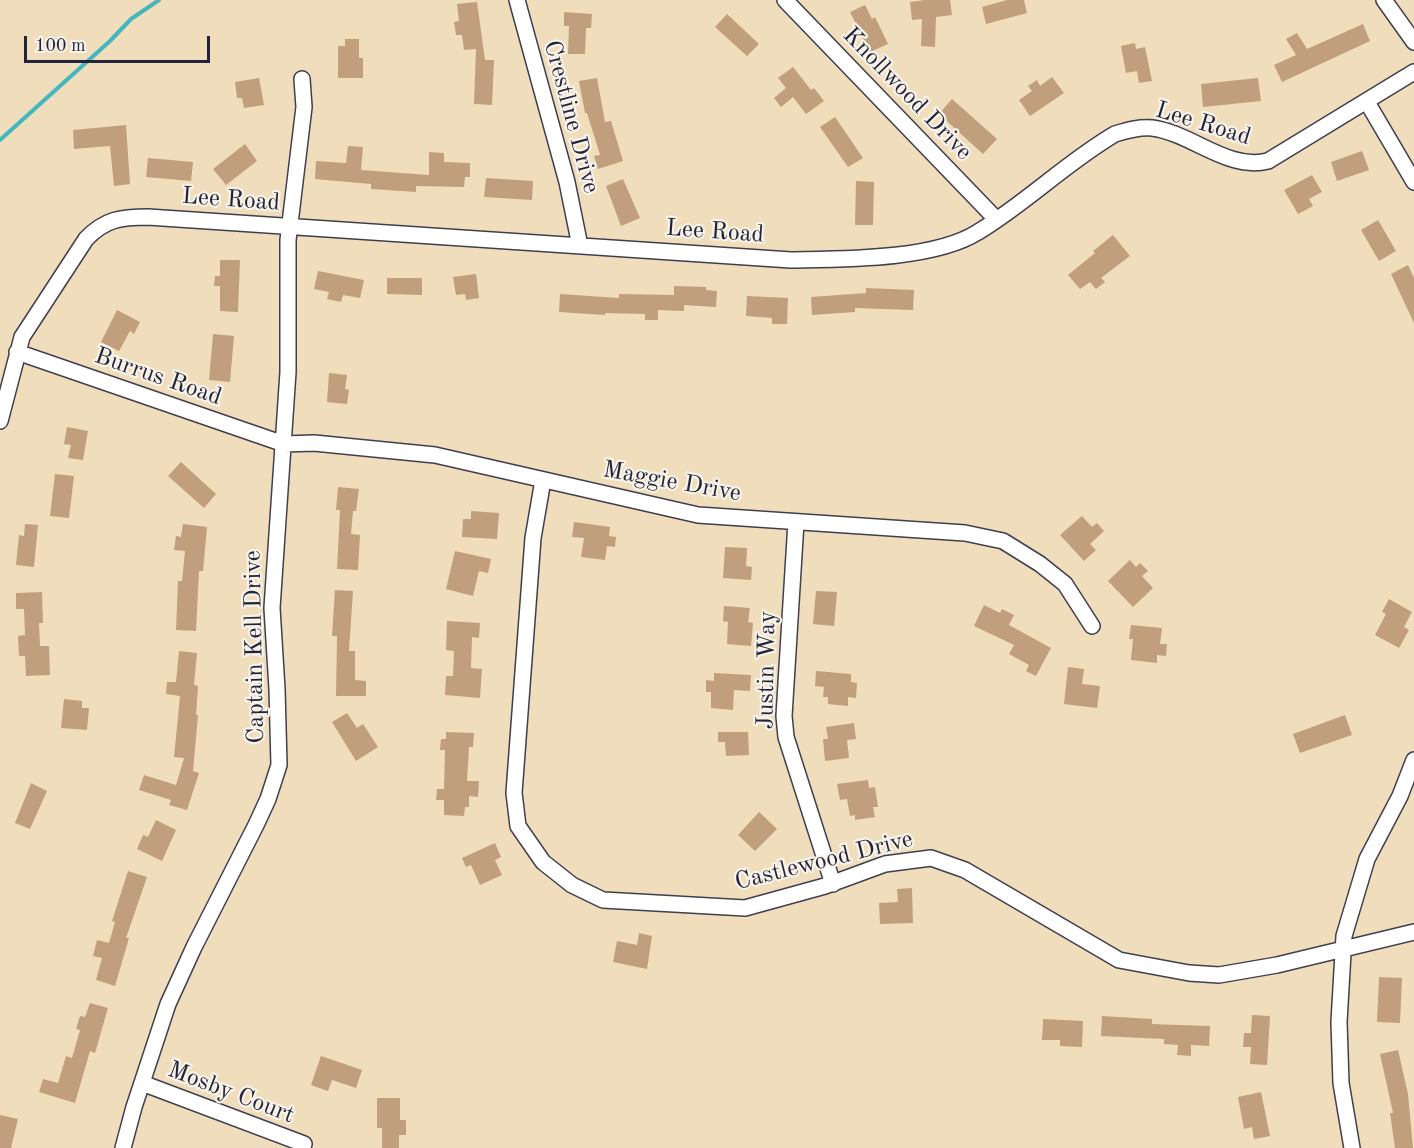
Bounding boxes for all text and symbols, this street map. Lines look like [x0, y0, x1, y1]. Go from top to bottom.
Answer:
street label: Knollwood Drive [836, 21, 978, 167]
scale bar [27, 24, 213, 62]
text: 100 m [35, 37, 86, 55]
street label: Crestline Drive [537, 37, 605, 197]
street label: Lee Road [1152, 96, 1254, 152]
street label: Lee Road [181, 182, 281, 218]
street label: Lee Road [665, 214, 765, 250]
street label: Burrus Road [91, 342, 225, 412]
street label: Maggie Drive [601, 456, 743, 508]
street label: Captain Kell Drive [239, 550, 271, 744]
street label: Justin Way [752, 610, 782, 730]
street label: Castlewood Drive [732, 825, 916, 897]
street label: Mosby Court [164, 1056, 298, 1130]

